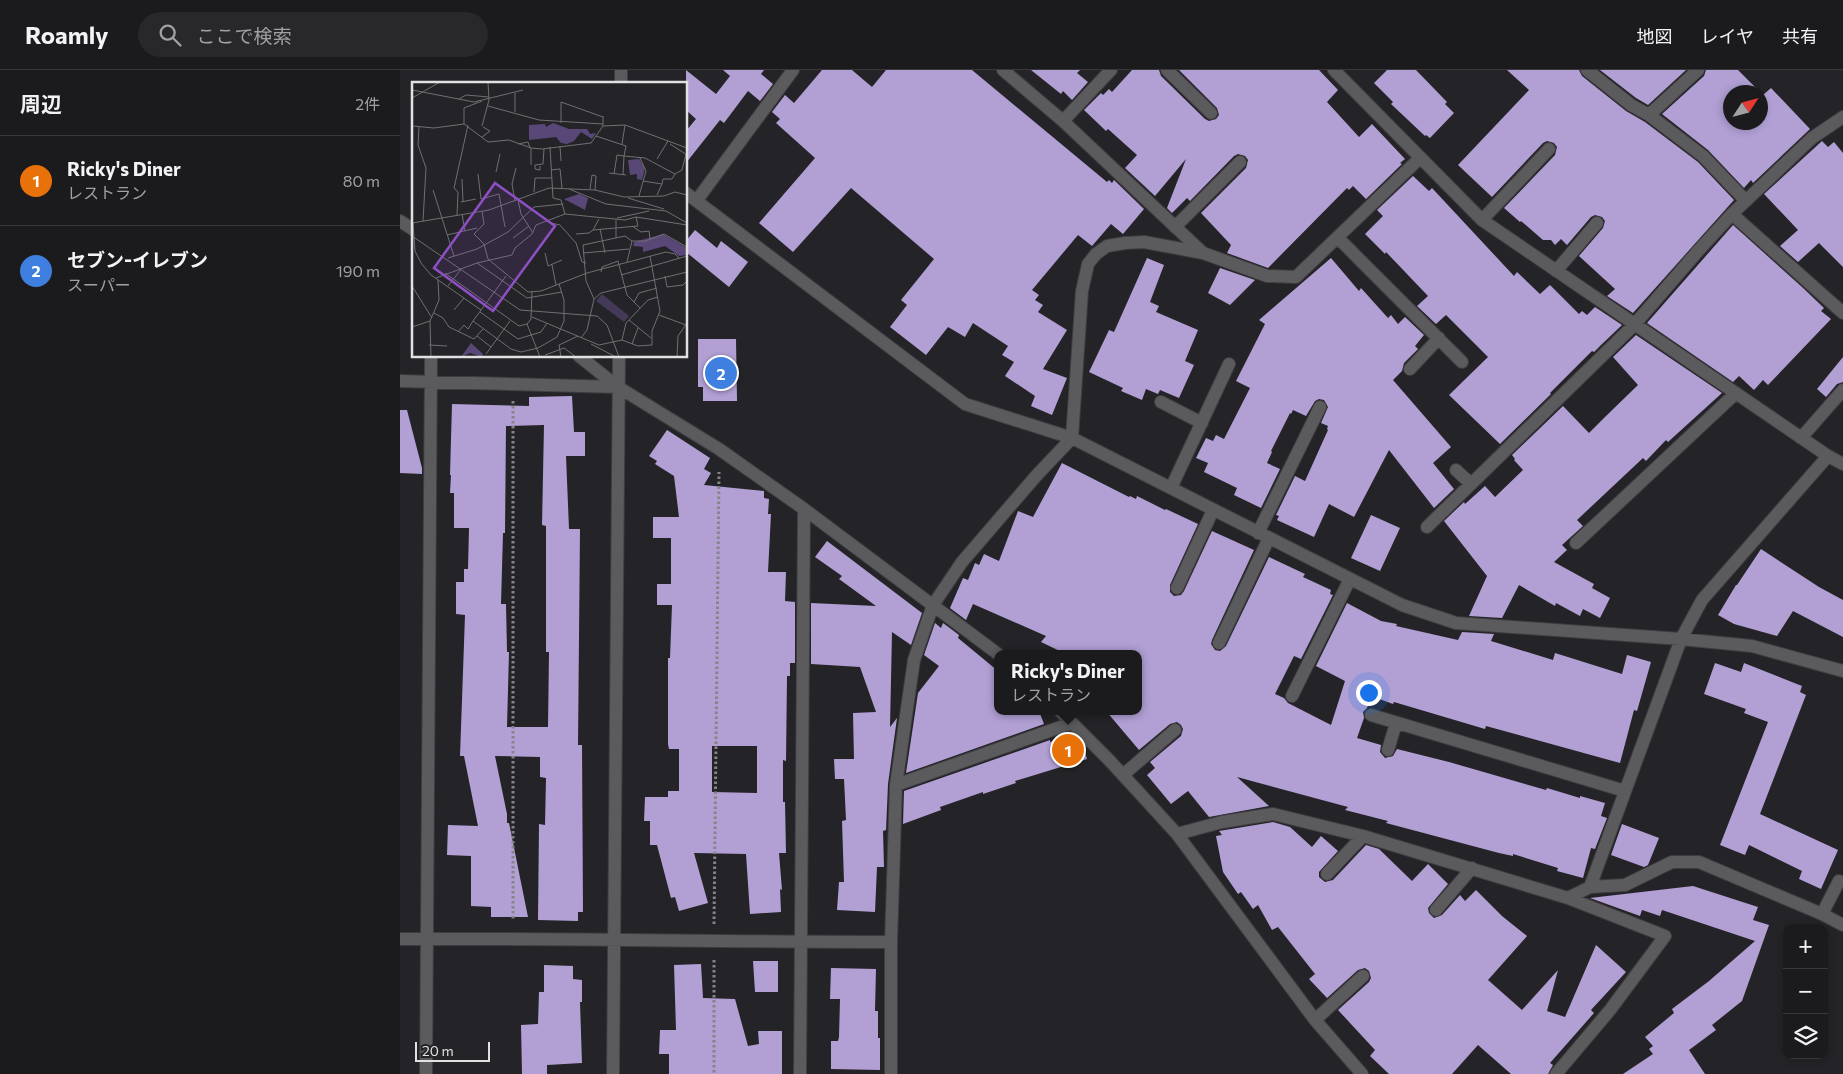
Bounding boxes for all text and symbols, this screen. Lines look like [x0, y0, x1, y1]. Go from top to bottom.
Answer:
search box [138, 12, 488, 57]
text: Roamly [25, 20, 108, 49]
icon: search [156, 21, 184, 49]
text: ここで検索 [196, 24, 291, 47]
text: 地図 [1637, 25, 1673, 47]
text: レイヤ [1701, 25, 1754, 47]
text: 共有 [1782, 25, 1818, 47]
inset map [412, 82, 688, 358]
north arrow [1723, 85, 1768, 130]
text: 周辺 [20, 91, 62, 116]
text: 2件 [355, 94, 380, 113]
text: Ricky's Diner [67, 157, 181, 180]
text: 1 [32, 171, 40, 190]
text: 80 m [343, 171, 380, 190]
text: レストラン [67, 183, 147, 202]
text: セブン-イレブン [67, 248, 208, 271]
text: 2 [31, 261, 41, 280]
text: 190 m [336, 261, 380, 280]
text: スーパー [67, 275, 131, 294]
pin: 2 [705, 354, 737, 392]
popup [994, 650, 1142, 715]
text: Ricky's Diner [1011, 659, 1125, 682]
your location [1356, 680, 1382, 706]
text: レストラン [1011, 685, 1091, 704]
pin: 1 [1052, 731, 1084, 769]
map controls [1783, 924, 1828, 1059]
button: + [1783, 924, 1828, 969]
button: − [1783, 969, 1828, 1014]
button: layers [1783, 1014, 1828, 1059]
scale bar [415, 1039, 490, 1062]
text: 20 m [422, 1042, 454, 1059]

